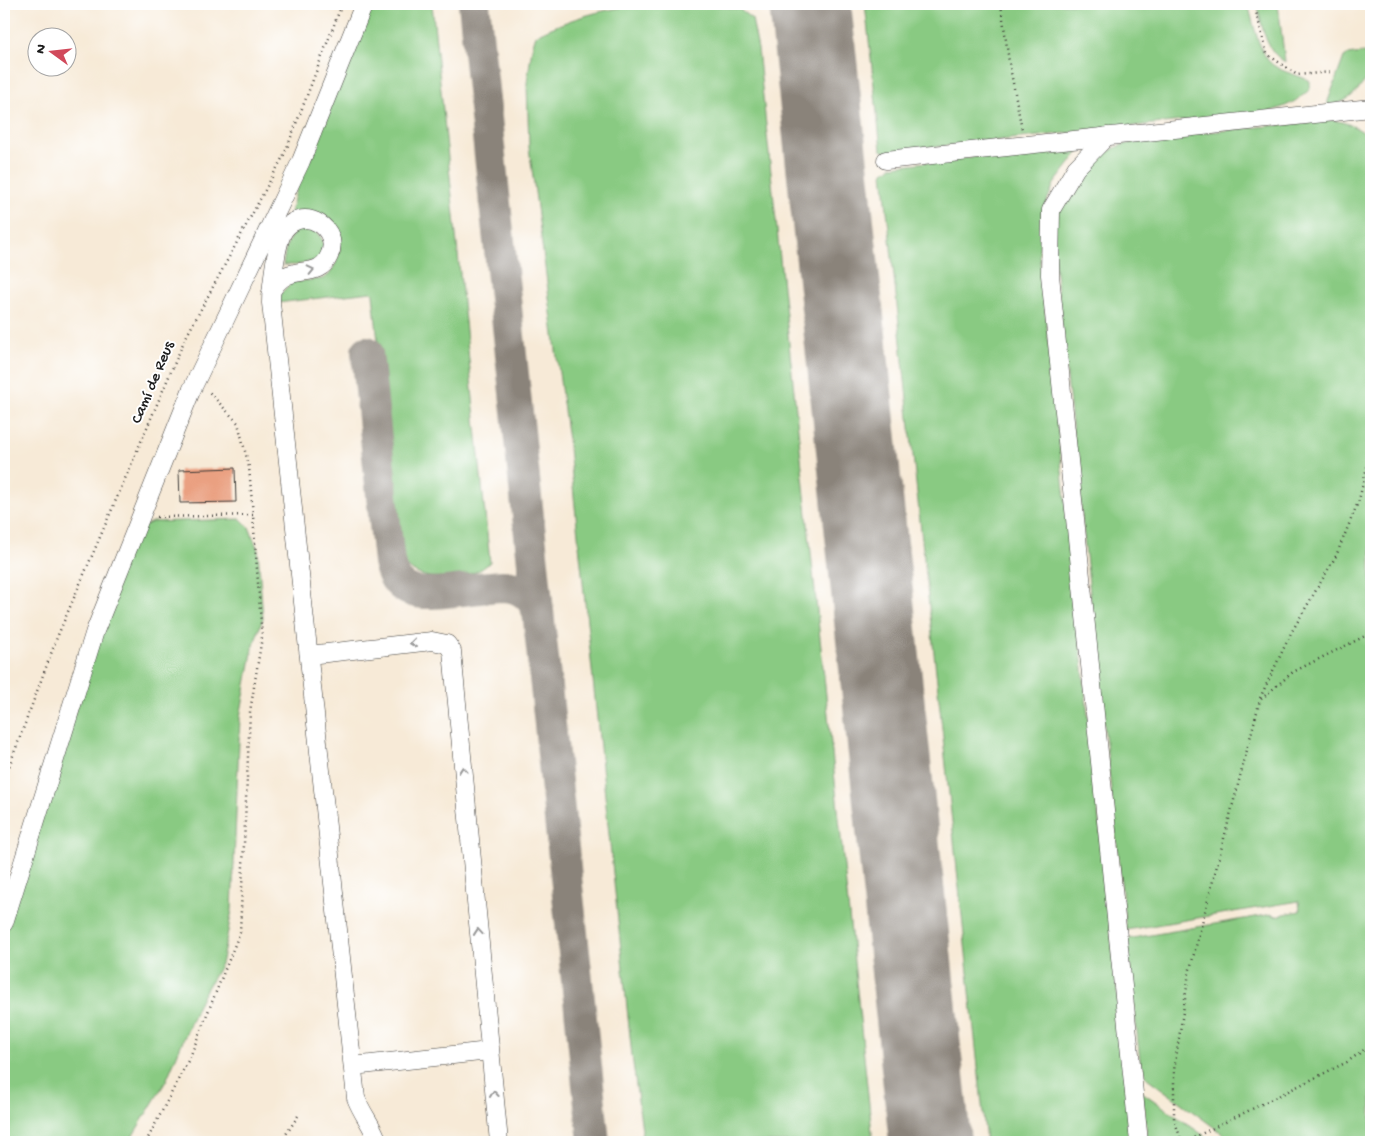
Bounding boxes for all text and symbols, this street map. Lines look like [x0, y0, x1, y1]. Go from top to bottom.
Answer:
north arrow [28, 28, 78, 78]
text: N [32, 43, 51, 56]
one-way arrow [307, 265, 315, 276]
street label: Camí de Reus [128, 338, 180, 427]
one-way arrow [409, 637, 417, 648]
one-way arrow [458, 766, 469, 774]
one-way arrow [473, 928, 484, 936]
one-way arrow [489, 1089, 500, 1097]

